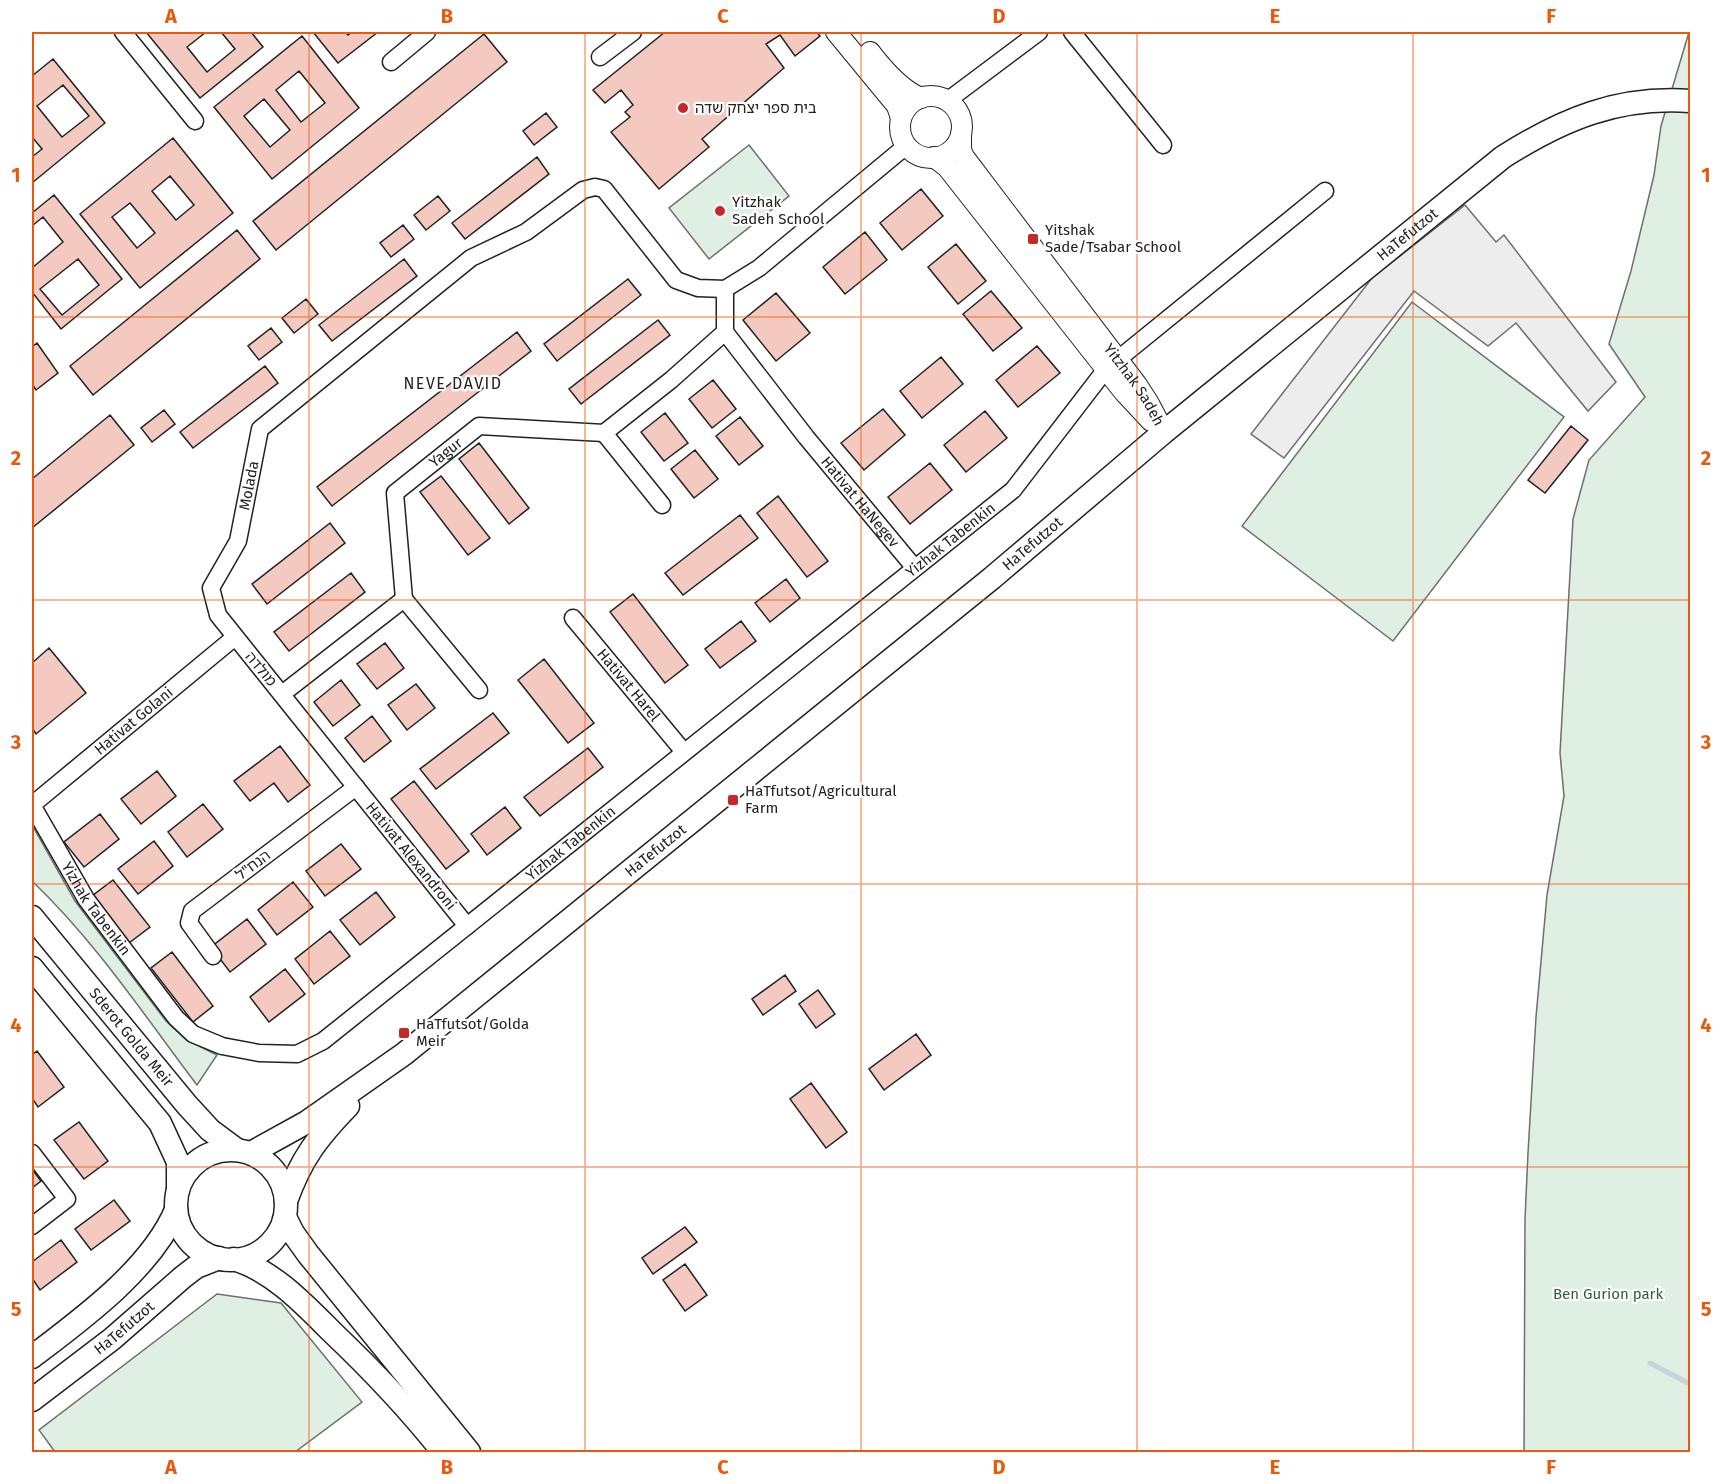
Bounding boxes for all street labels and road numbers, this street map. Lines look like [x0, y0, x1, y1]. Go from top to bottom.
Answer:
street label: HaTefutzot [1373, 204, 1442, 265]
street label: Yitzhak Sadeh [1100, 340, 1168, 429]
street label: Yagur [426, 434, 466, 471]
street label: Hativat HaNegev [817, 453, 903, 552]
street label: Molada [235, 459, 263, 512]
street label: Yizhak Tabenkin [902, 499, 999, 581]
street label: HaTefutzot [999, 513, 1067, 574]
street label: Hativat Harel [593, 645, 664, 725]
street label: מולדה [241, 648, 281, 690]
street label: Hativat Golani [91, 683, 177, 759]
street label: Hativat Alexandroni [362, 798, 460, 914]
street label: Yizhak Tabenkin [522, 802, 619, 884]
street label: HaTefutzot [621, 820, 690, 880]
street label: הנח"ל [232, 846, 274, 884]
street label: Yizhak Tabenkin [58, 859, 134, 959]
street label: Sderot Golda Meir [85, 984, 177, 1090]
street label: HaTefutzot [90, 1297, 158, 1358]

